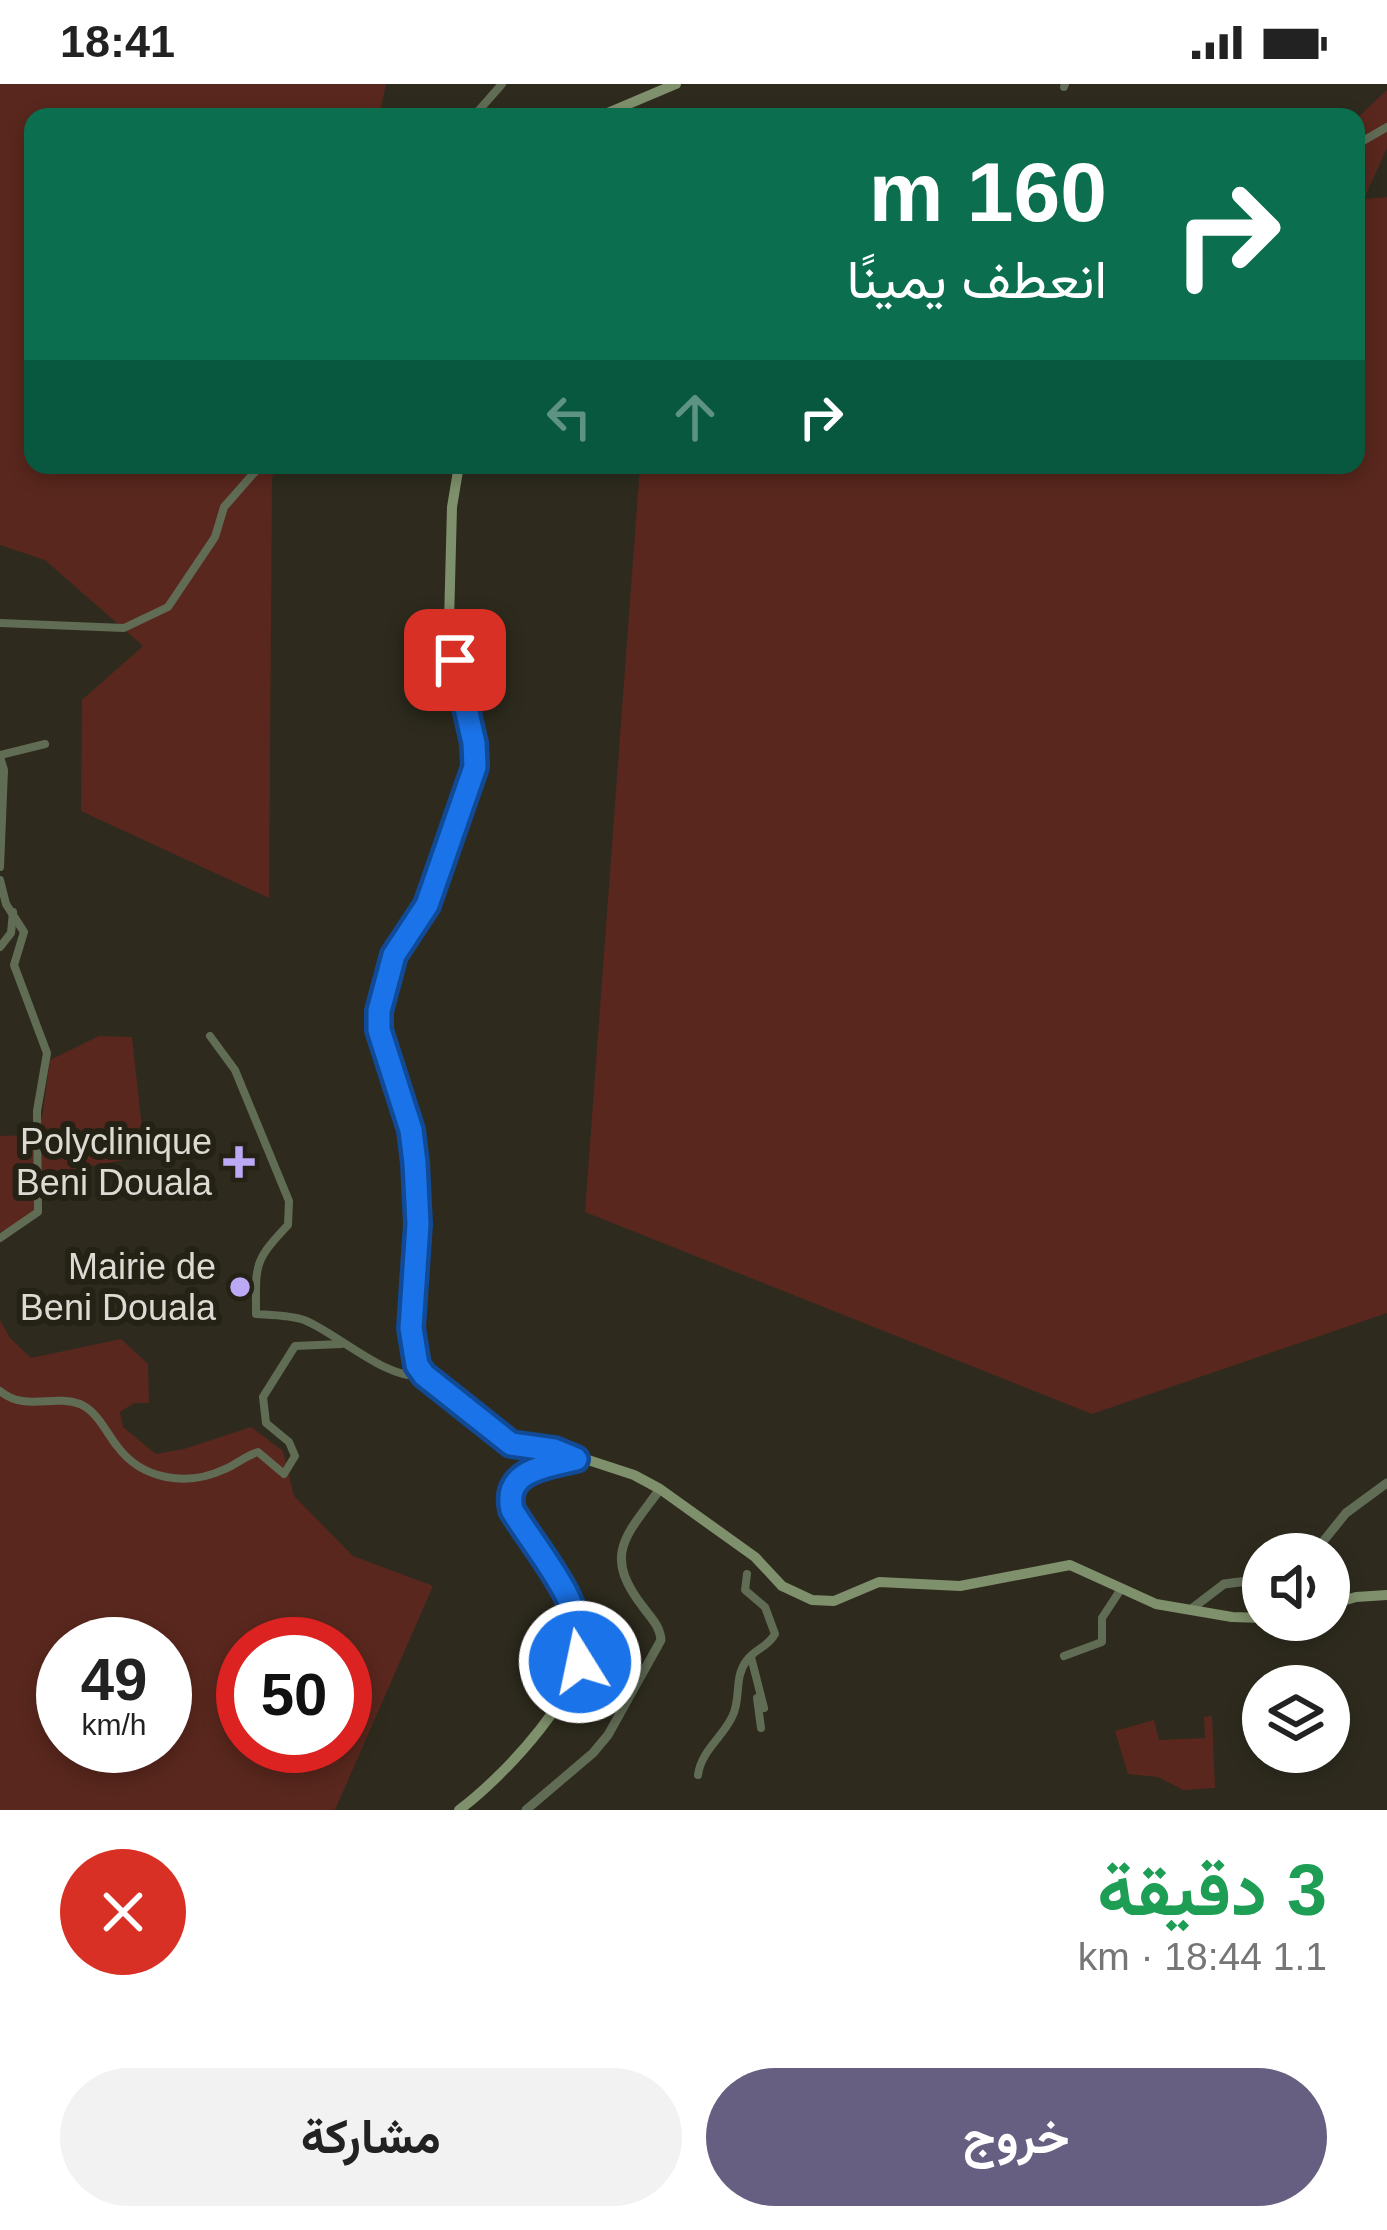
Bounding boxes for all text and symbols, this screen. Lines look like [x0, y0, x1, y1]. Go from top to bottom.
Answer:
text: 18:41 [60, 16, 175, 67]
text: 160 m [869, 145, 1107, 239]
icon: right [1149, 156, 1305, 312]
text: انعطف يمينًا [847, 249, 1107, 309]
icon: left [536, 384, 602, 450]
icon: ahead [662, 384, 728, 450]
icon: right [788, 384, 854, 450]
pin [404, 609, 506, 711]
icon: arrive [422, 627, 488, 693]
place label: Polyclinique Beni Douala [16, 1121, 213, 1203]
marker: Polyclinique Beni Douala [223, 1146, 255, 1178]
place label: Mairie de Beni Douala [20, 1246, 217, 1328]
marker: Mairie de Beni Douala [227, 1274, 253, 1300]
map controls [1242, 1533, 1350, 1773]
button: sound [1242, 1533, 1350, 1641]
position arrow [517, 1599, 643, 1725]
speed limit sign: 50 [216, 1617, 372, 1773]
text: 49 [81, 1646, 147, 1713]
button: layers [1242, 1665, 1350, 1773]
text: km/h [81, 1708, 147, 1741]
button: close [60, 1849, 186, 1975]
text: 3 دقيقة [1097, 1850, 1327, 1930]
text: 1.1 km · 18:44 [1078, 1935, 1327, 1978]
button: مشاركة [60, 2068, 682, 2206]
button: خروج [706, 2068, 1327, 2206]

